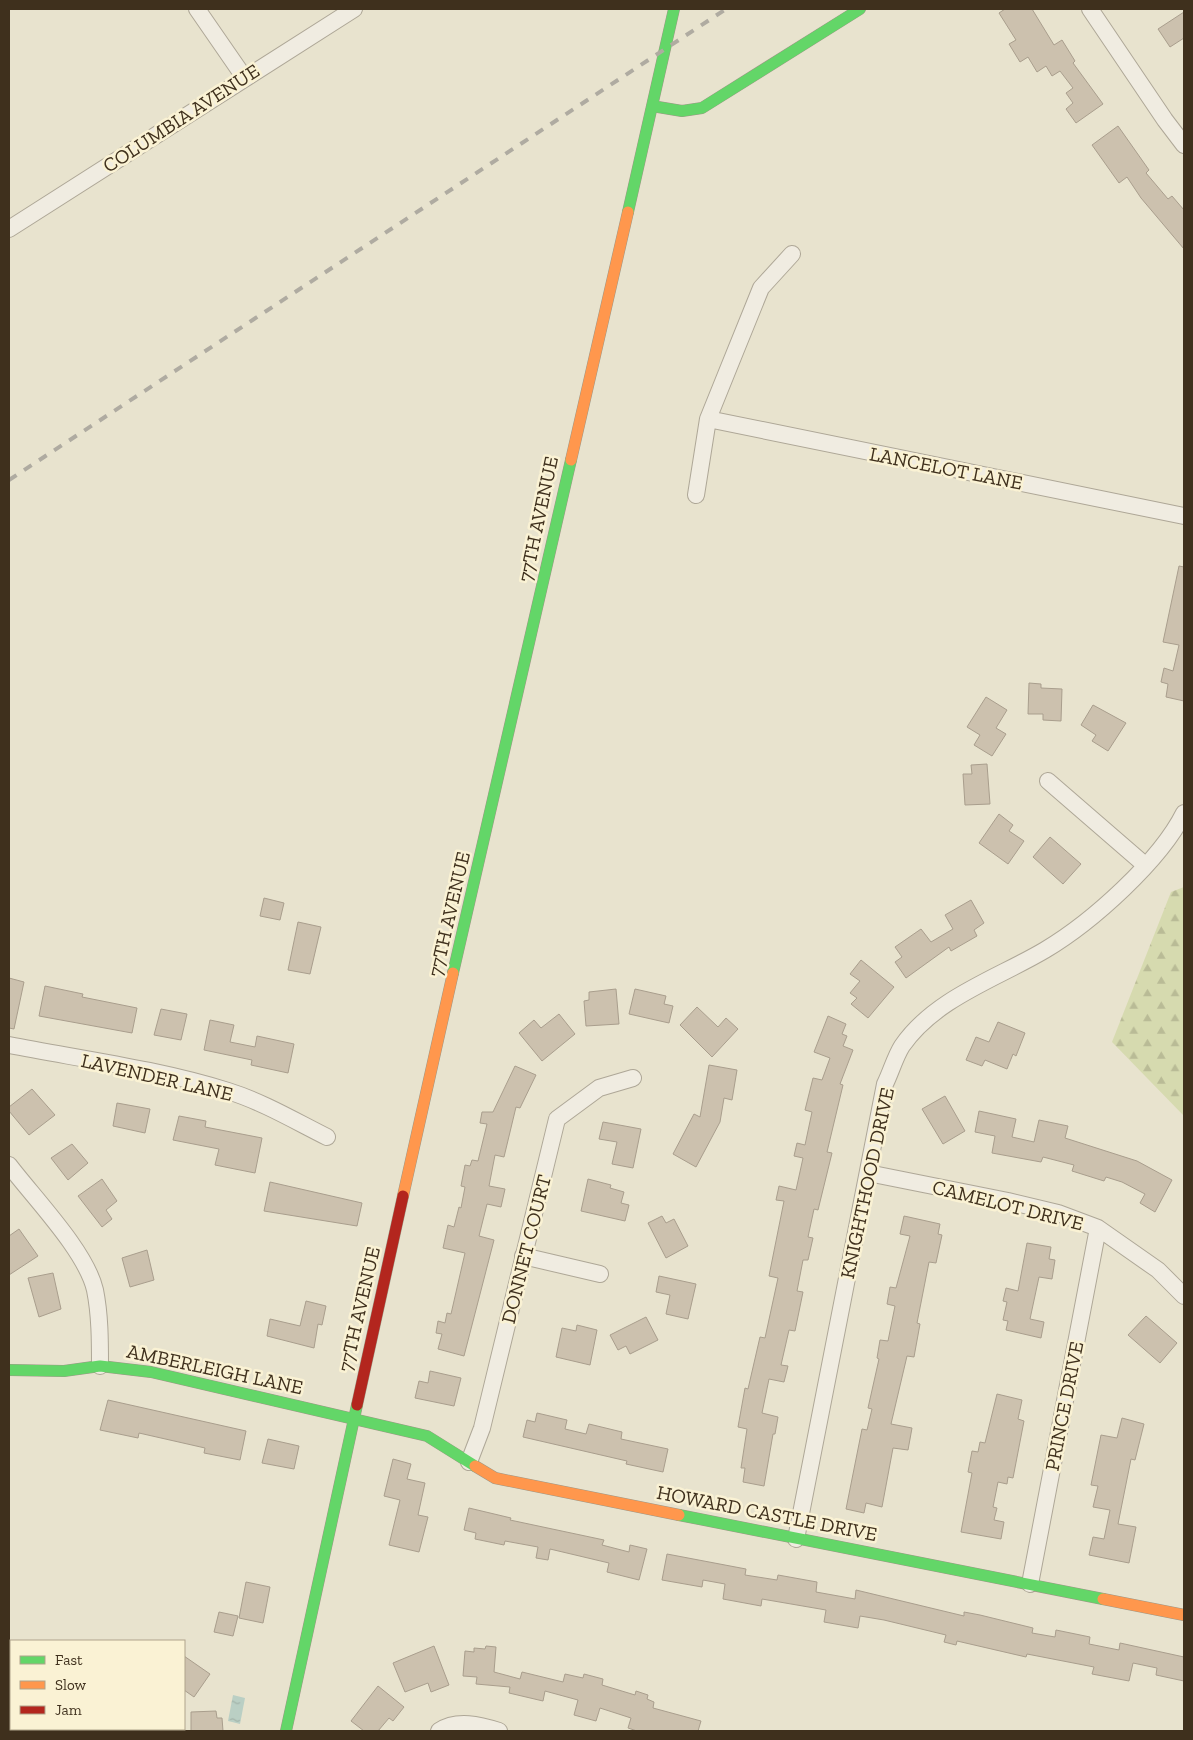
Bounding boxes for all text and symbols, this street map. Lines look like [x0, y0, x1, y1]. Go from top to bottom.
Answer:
street label: COLUMBIA AVENUE [98, 58, 264, 178]
street label: LANCELOT LANE [867, 441, 1025, 495]
street label: 77TH AVENUE [513, 454, 563, 584]
street label: 77TH AVENUE [423, 849, 475, 979]
street label: LAVENDER LANE [79, 1048, 235, 1106]
street label: KNIGHTHOOD DRIVE [835, 1085, 899, 1281]
street label: DONNET COURT [496, 1172, 556, 1326]
street label: CAMELOT DRIVE [930, 1175, 1086, 1235]
street label: 77TH AVENUE [333, 1244, 385, 1374]
street label: AMBERLEIGH LANE [125, 1339, 305, 1399]
street label: PRINCE DRIVE [1040, 1339, 1088, 1473]
street label: HOWARD CASTLE DRIVE [655, 1480, 879, 1546]
legend [10, 1640, 185, 1730]
text: Fast [55, 1651, 83, 1669]
text: Slow [55, 1676, 87, 1694]
text: Jam [55, 1701, 82, 1719]

